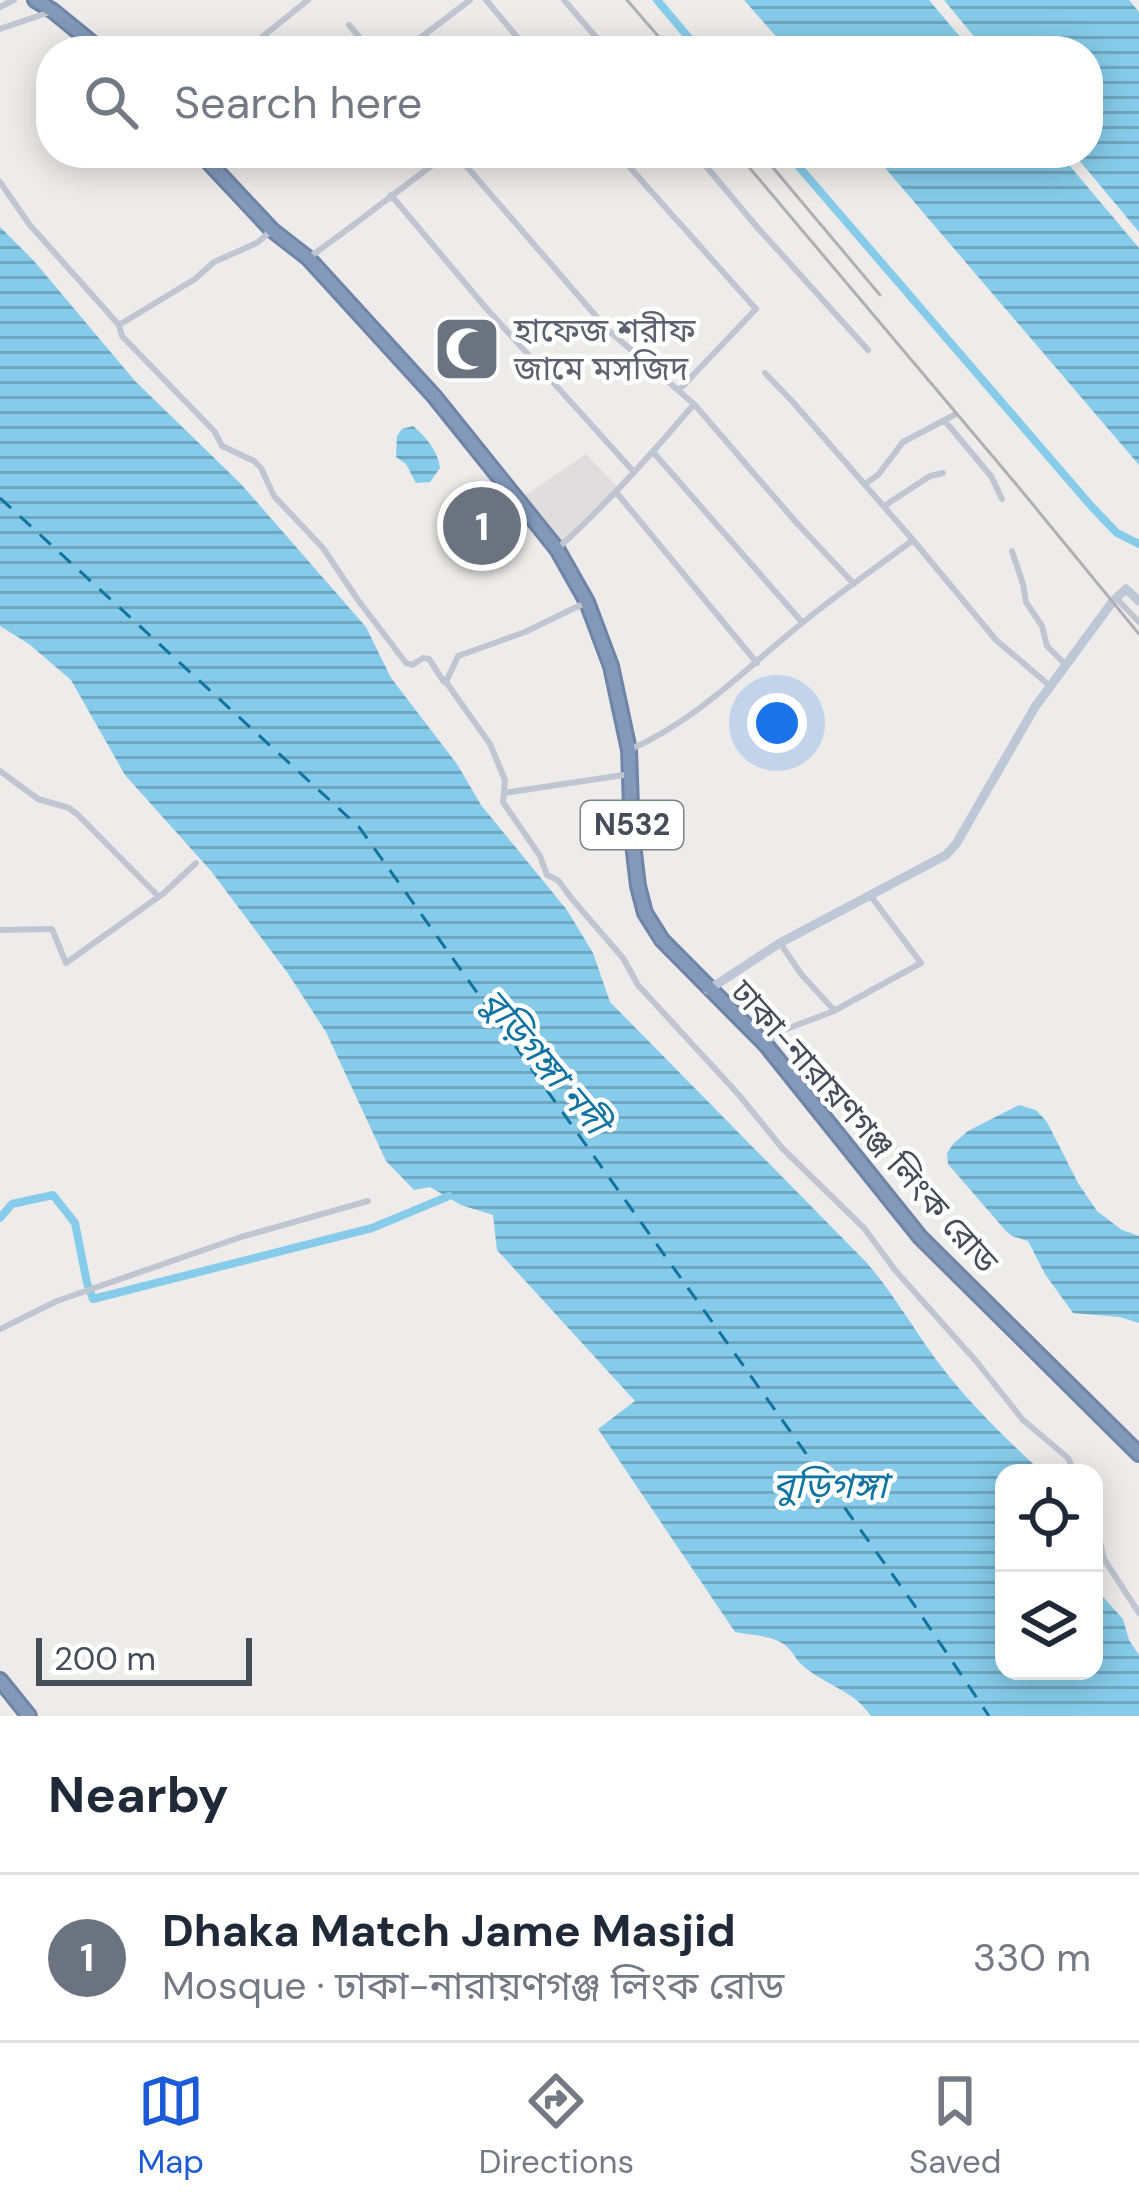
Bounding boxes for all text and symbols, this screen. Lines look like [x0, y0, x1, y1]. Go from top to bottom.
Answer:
search box [36, 36, 1103, 168]
icon: search [78, 69, 144, 135]
text: Search here [174, 73, 422, 132]
place label: হাফেজ শরীফ জামে মসজিদ [513, 309, 696, 390]
mosque icon: হাফেজ শরীফ জামে মসজিদ [432, 314, 502, 384]
pin: 1 [443, 481, 521, 571]
your location [747, 693, 807, 753]
road number: N532 [581, 801, 683, 849]
street label: ঢাকা-নারায়ণগঞ্জ লিংক রোড [721, 970, 1008, 1282]
water label: বুড়িগঙ্গা নদী [470, 979, 623, 1149]
water label: বুড়িগঙ্গা [773, 1462, 894, 1509]
map controls [995, 1464, 1103, 1680]
button: locate [995, 1464, 1103, 1572]
button: layers [995, 1572, 1103, 1680]
scale bar [36, 1632, 252, 1685]
text: 200 m [54, 1637, 156, 1680]
text: Nearby [48, 1761, 229, 1828]
text: Dhaka Match Jame Masjid [162, 1901, 736, 1960]
text: 1 [80, 1932, 94, 1983]
text: 330 m [973, 1932, 1091, 1983]
text: Mosque · ঢাকা-নারায়ণগঞ্জ লিংক রোড [162, 1960, 784, 2011]
tab: Map [137, 2068, 204, 2183]
tab: Directions [479, 2068, 634, 2183]
tab: Saved [909, 2068, 1002, 2183]

